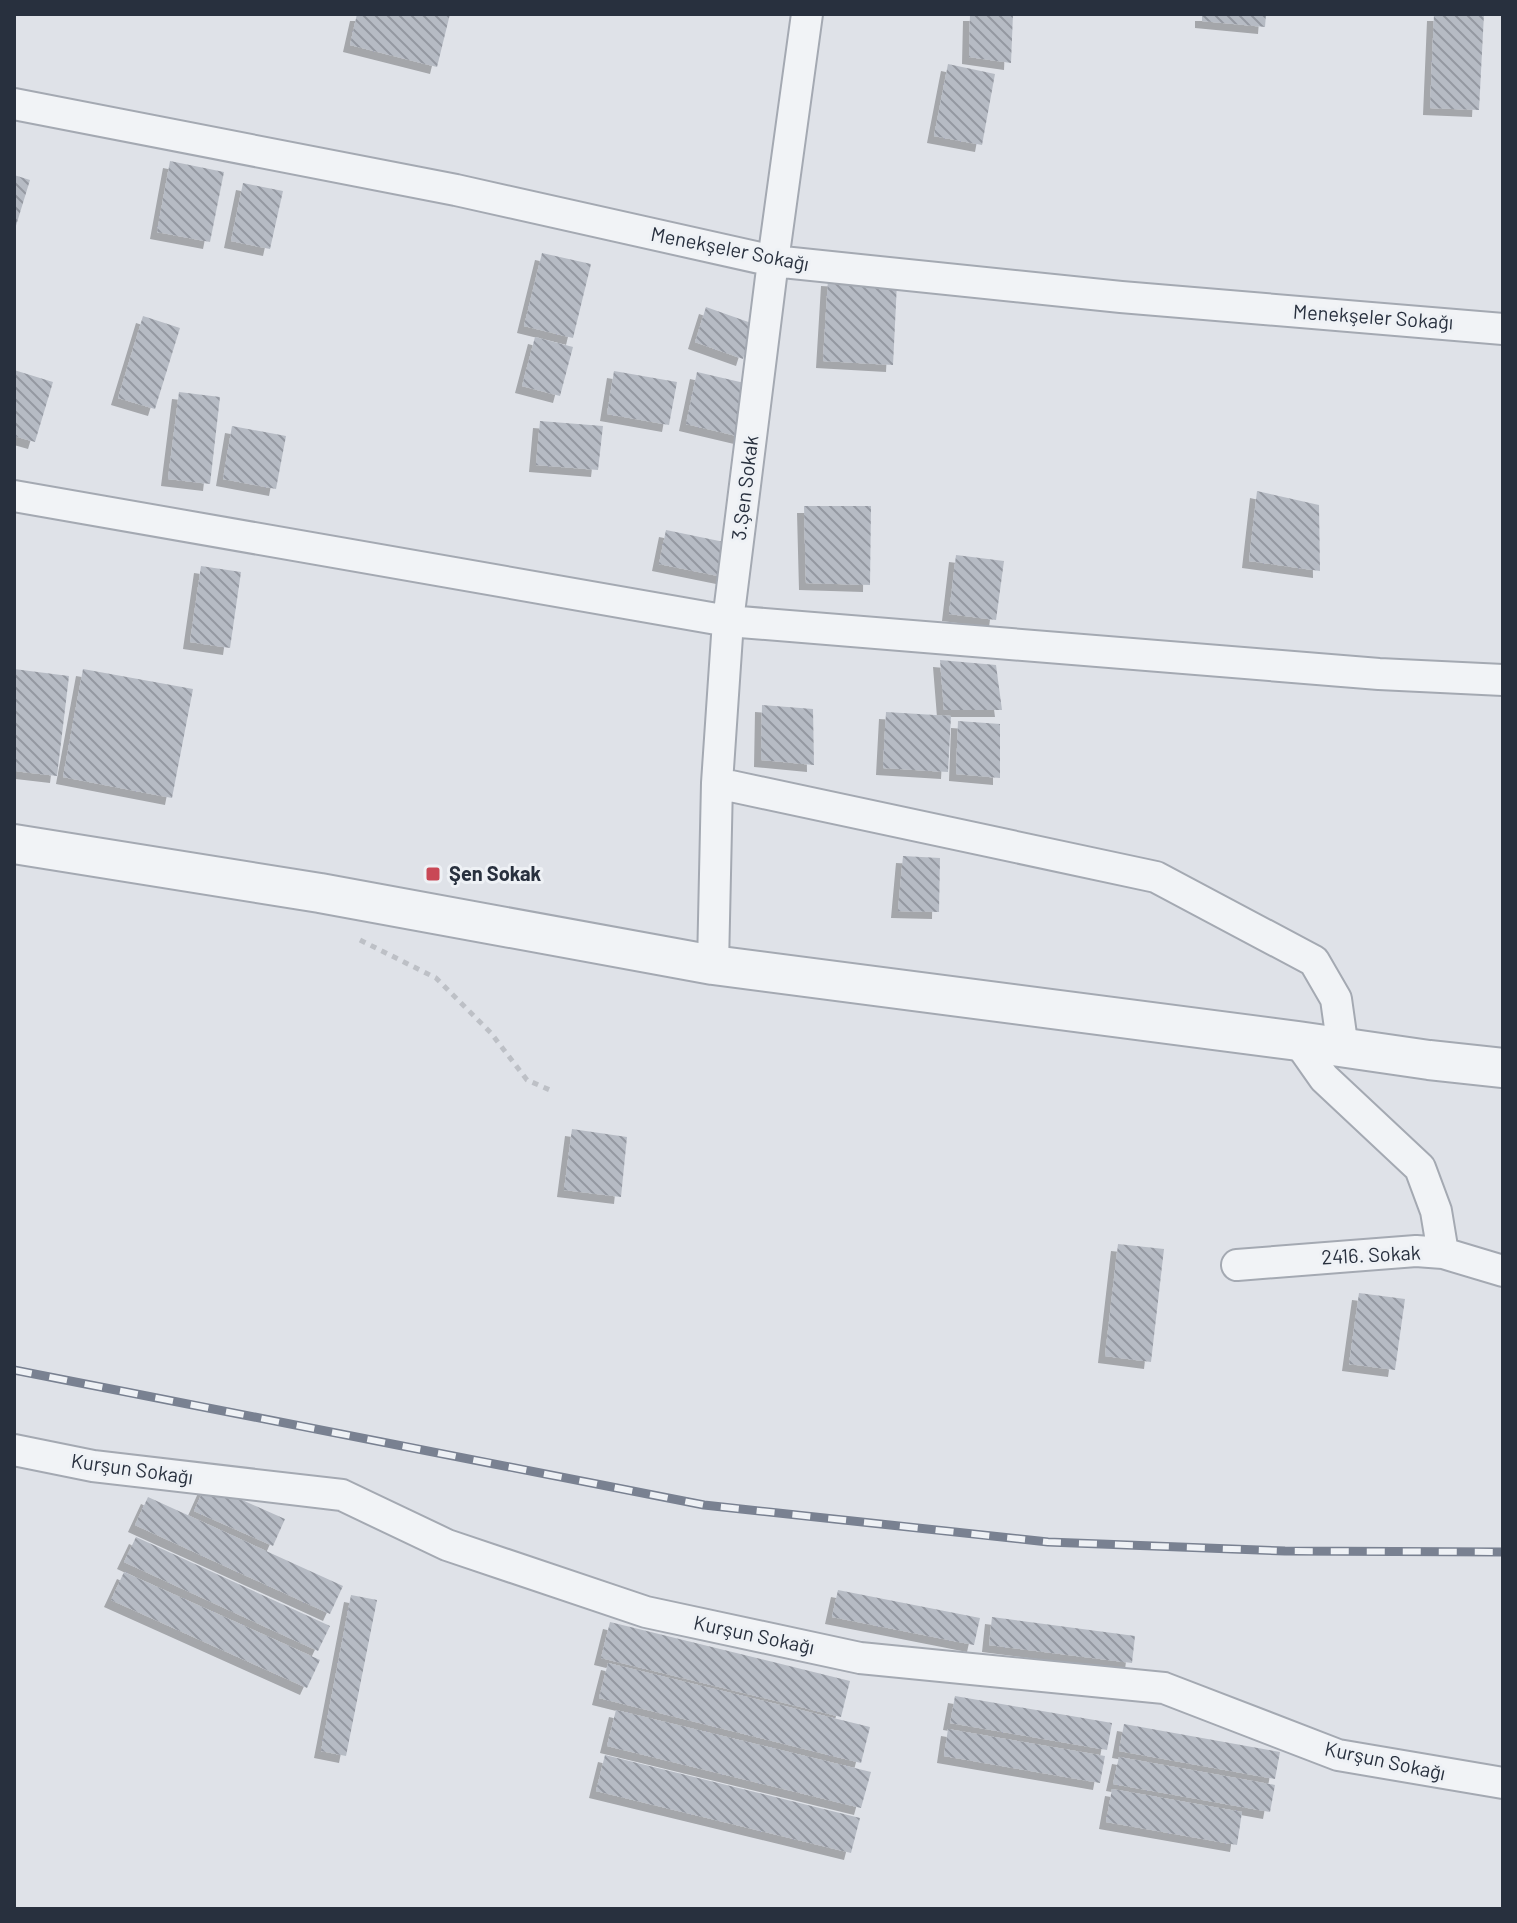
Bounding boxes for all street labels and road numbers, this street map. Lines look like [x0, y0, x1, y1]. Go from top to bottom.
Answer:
street label: Menekşeler Sokağı [649, 221, 811, 275]
street label: Menekşeler Sokağı [1292, 298, 1454, 334]
street label: 3.Şen Sokak [726, 434, 762, 542]
street label: 2416. Sokak [1321, 1239, 1421, 1269]
street label: Kurşun Sokağı [70, 1448, 195, 1488]
street label: Kurşun Sokağı [692, 1610, 817, 1659]
street label: Kurşun Sokağı [1323, 1736, 1448, 1785]

